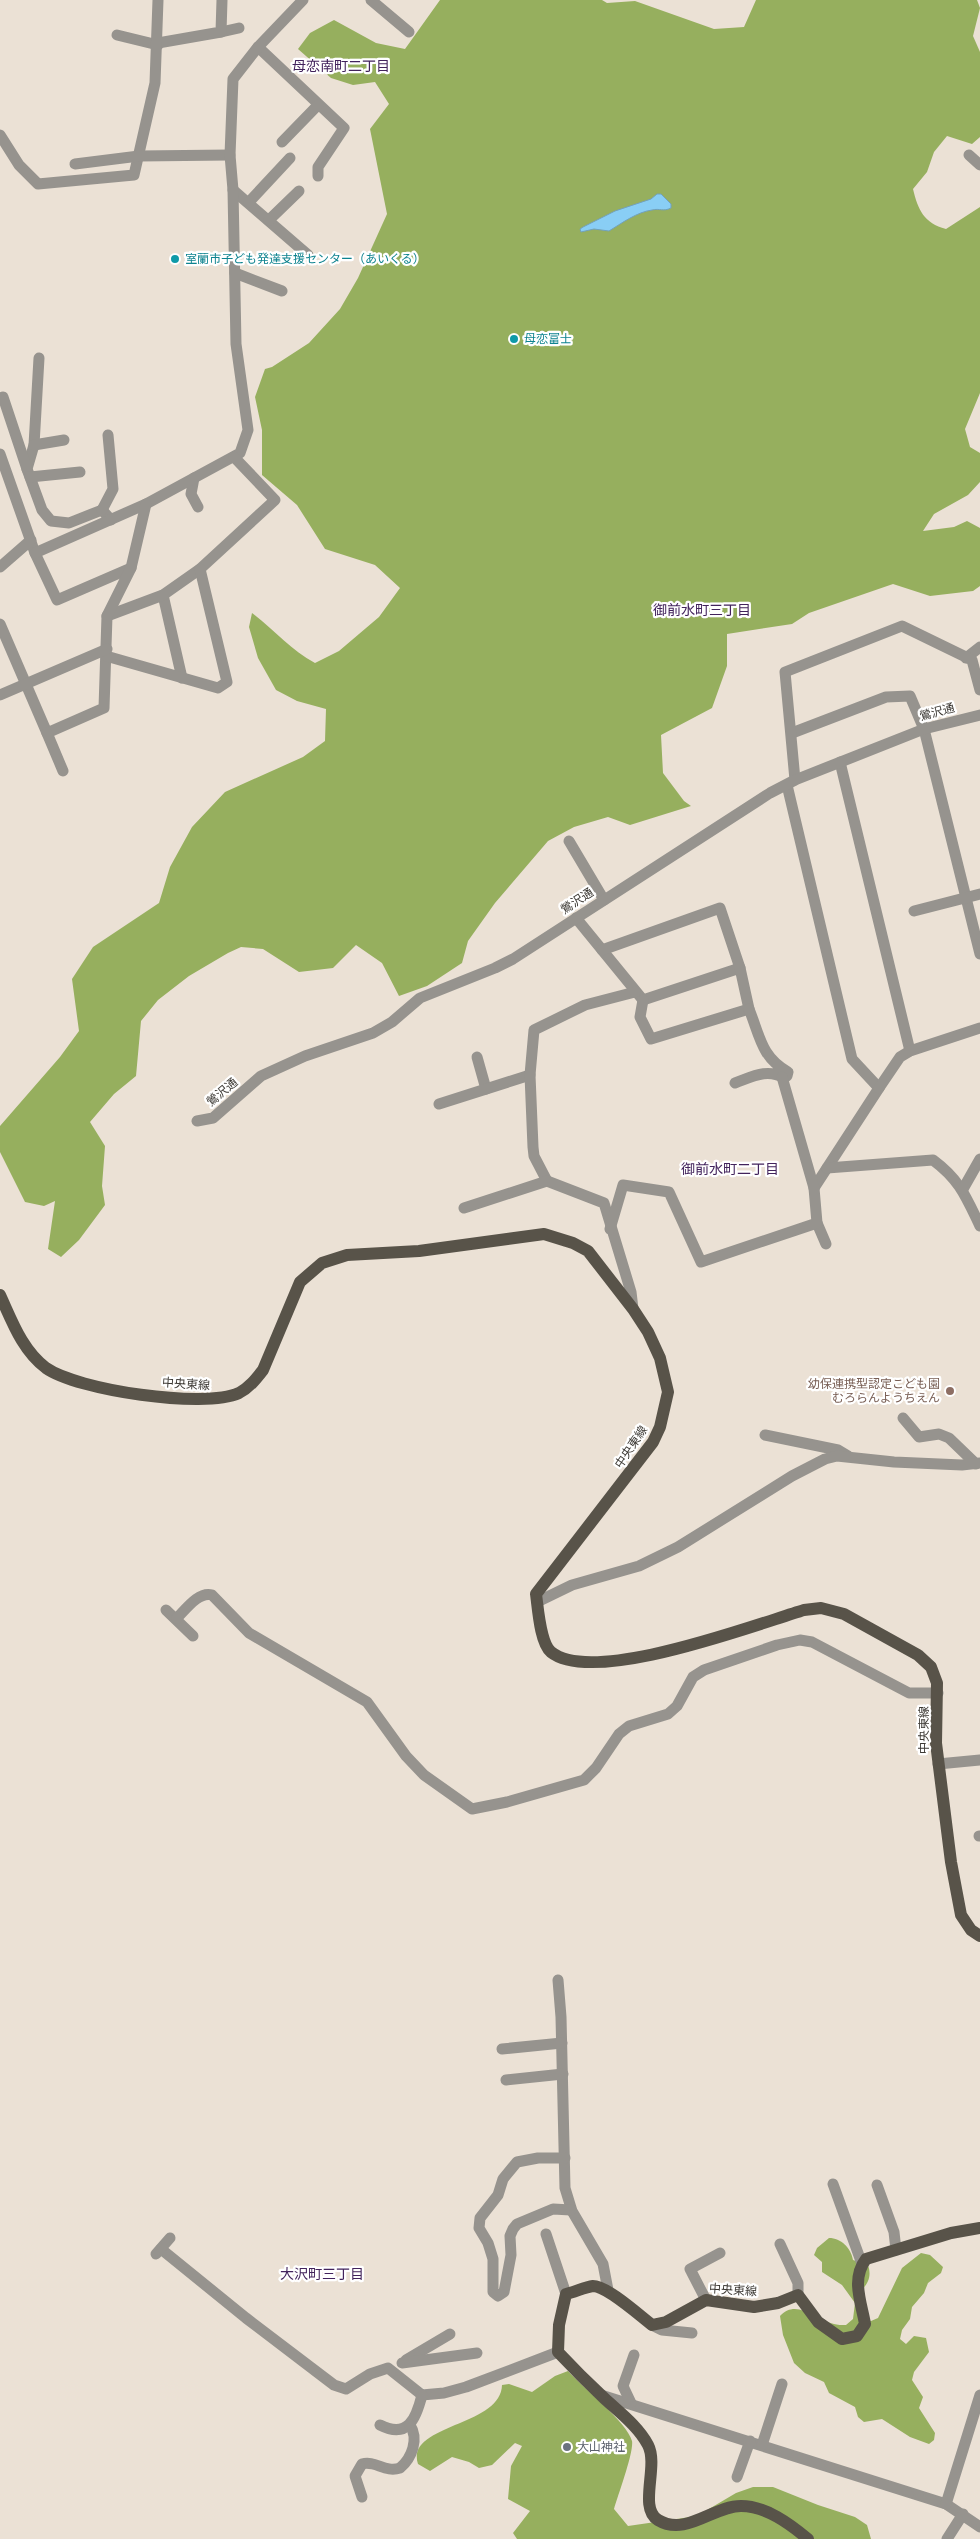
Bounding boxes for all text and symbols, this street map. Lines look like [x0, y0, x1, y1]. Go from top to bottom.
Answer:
district label: 母恋南町二丁目 [292, 58, 390, 75]
place label: 室蘭市子ども発達支援センター（あいくる） [185, 252, 425, 266]
marker: 室蘭市子ども発達支援センター（あいくる） [169, 253, 181, 265]
place label: 母恋富士 [524, 332, 572, 346]
marker: 母恋富士 [508, 333, 520, 345]
district label: 御前水町三丁目 [653, 602, 751, 619]
street label: 鶯沢通 [918, 701, 956, 723]
street label: 鶯沢通 [558, 885, 596, 917]
street label: 鶯沢通 [204, 1075, 240, 1109]
district label: 御前水町二丁目 [681, 1161, 779, 1178]
street label: 中央東線 [162, 1375, 210, 1393]
place label: 幼保連携型認定こども園 むろらんようちえん [808, 1377, 940, 1405]
marker: 幼保連携型認定こども園 むろらんようちえん [944, 1385, 956, 1397]
street label: 中央東線 [612, 1423, 650, 1471]
street label: 中央東線 [917, 1706, 931, 1754]
district label: 大沢町三丁目 [280, 2266, 364, 2283]
street label: 中央東線 [709, 2281, 757, 2299]
place label: 大山神社 [577, 2440, 625, 2454]
marker: 大山神社 [561, 2441, 573, 2453]

